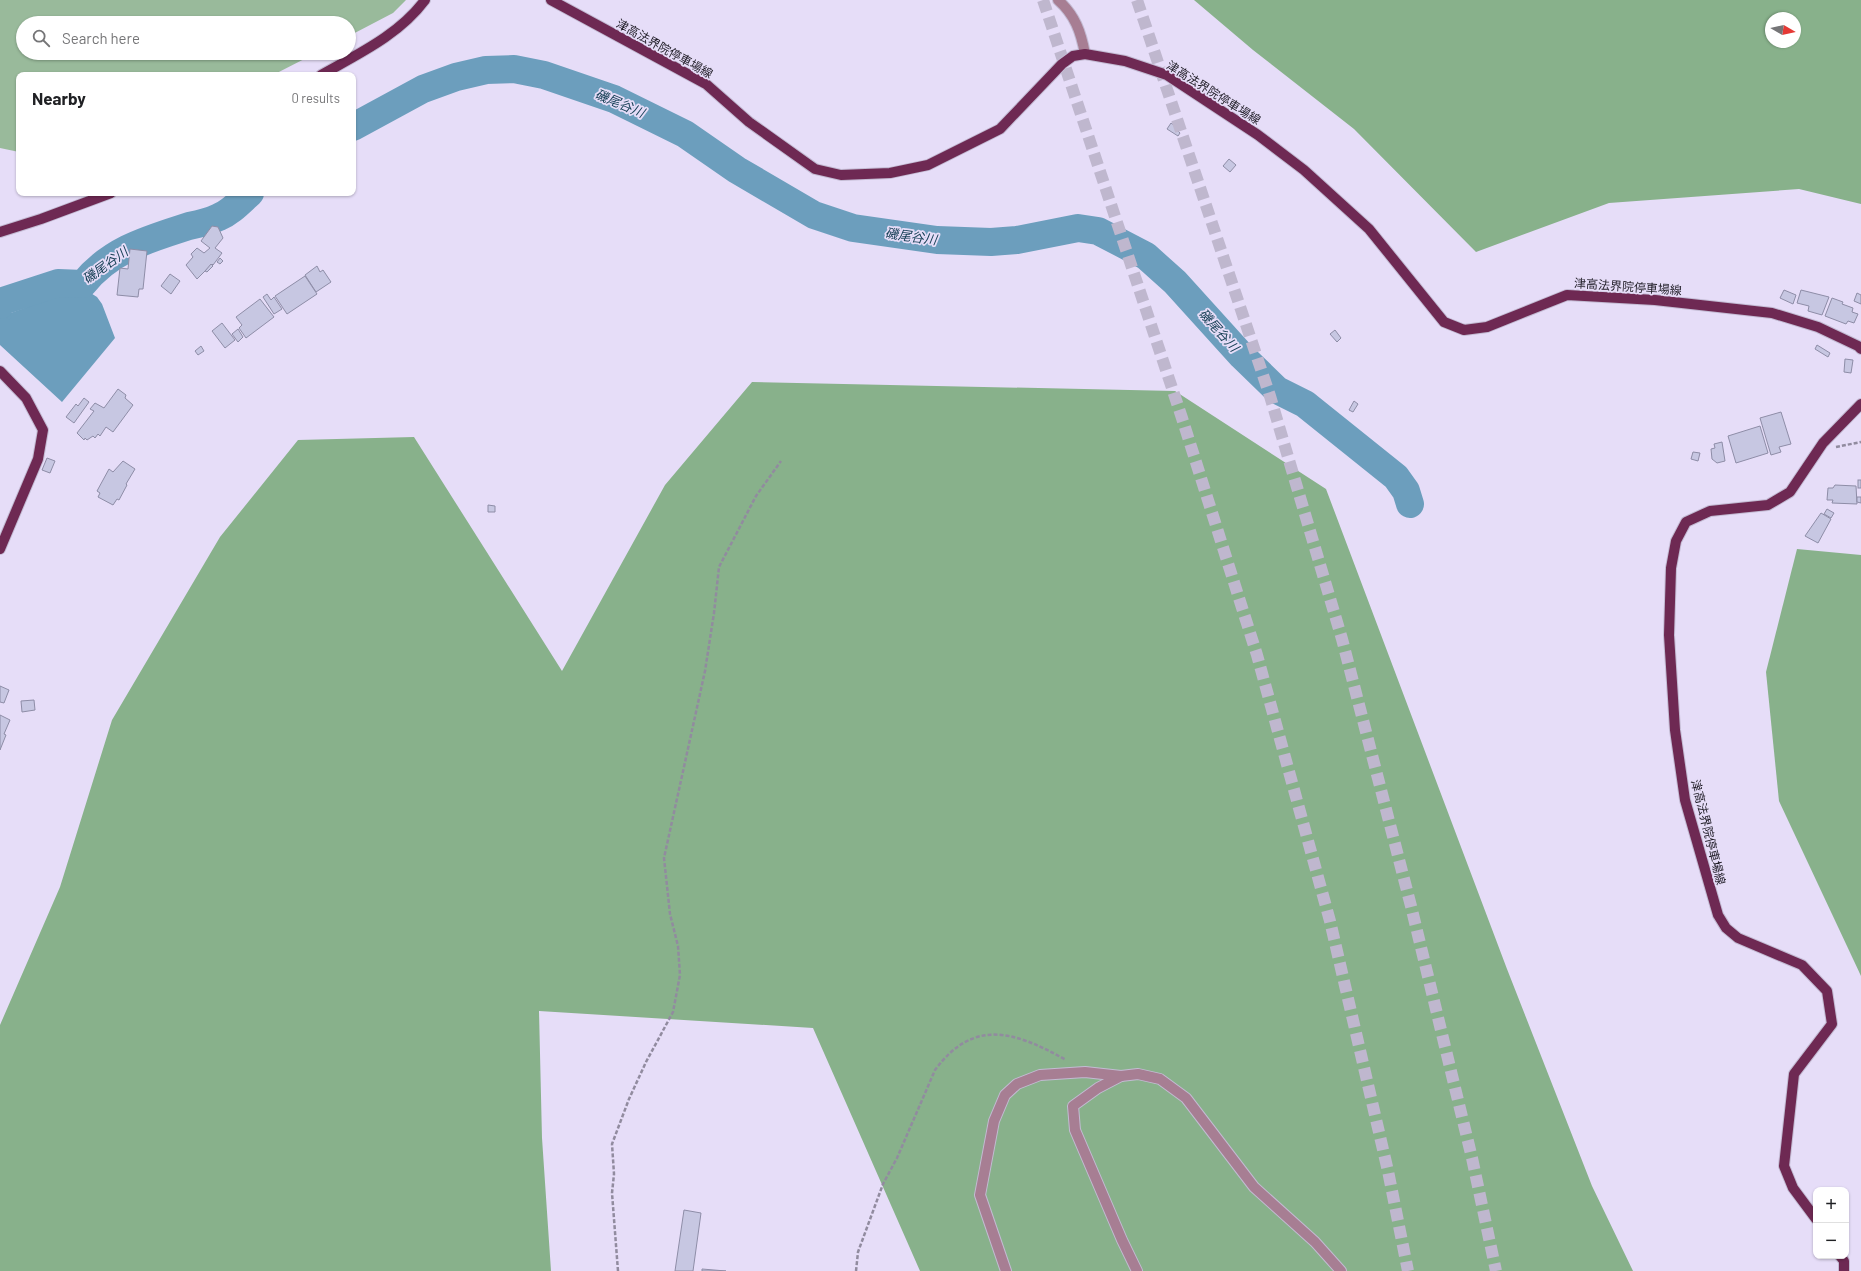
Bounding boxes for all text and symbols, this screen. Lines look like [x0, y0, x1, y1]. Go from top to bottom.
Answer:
north arrow [1765, 12, 1801, 48]
search box [16, 16, 356, 60]
street label: 津高法界院停車場線 [614, 16, 716, 80]
icon: search [30, 27, 52, 49]
text: Search here [62, 29, 140, 47]
street label: 津高法界院停車場線 [1164, 57, 1264, 127]
water label: 磯尾谷川 [593, 85, 649, 121]
text: Nearby [32, 88, 86, 108]
text: 0 results [291, 90, 340, 106]
water label: 磯尾谷川 [884, 224, 940, 248]
water label: 磯尾谷川 [79, 242, 132, 287]
street label: 津高法界院停車場線 [1574, 275, 1682, 297]
water label: 磯尾谷川 [1196, 305, 1244, 356]
street label: 津高法界院停車場線 [1689, 778, 1729, 886]
map controls [1813, 1187, 1849, 1259]
button: + [1813, 1187, 1849, 1223]
button: − [1813, 1223, 1849, 1259]

